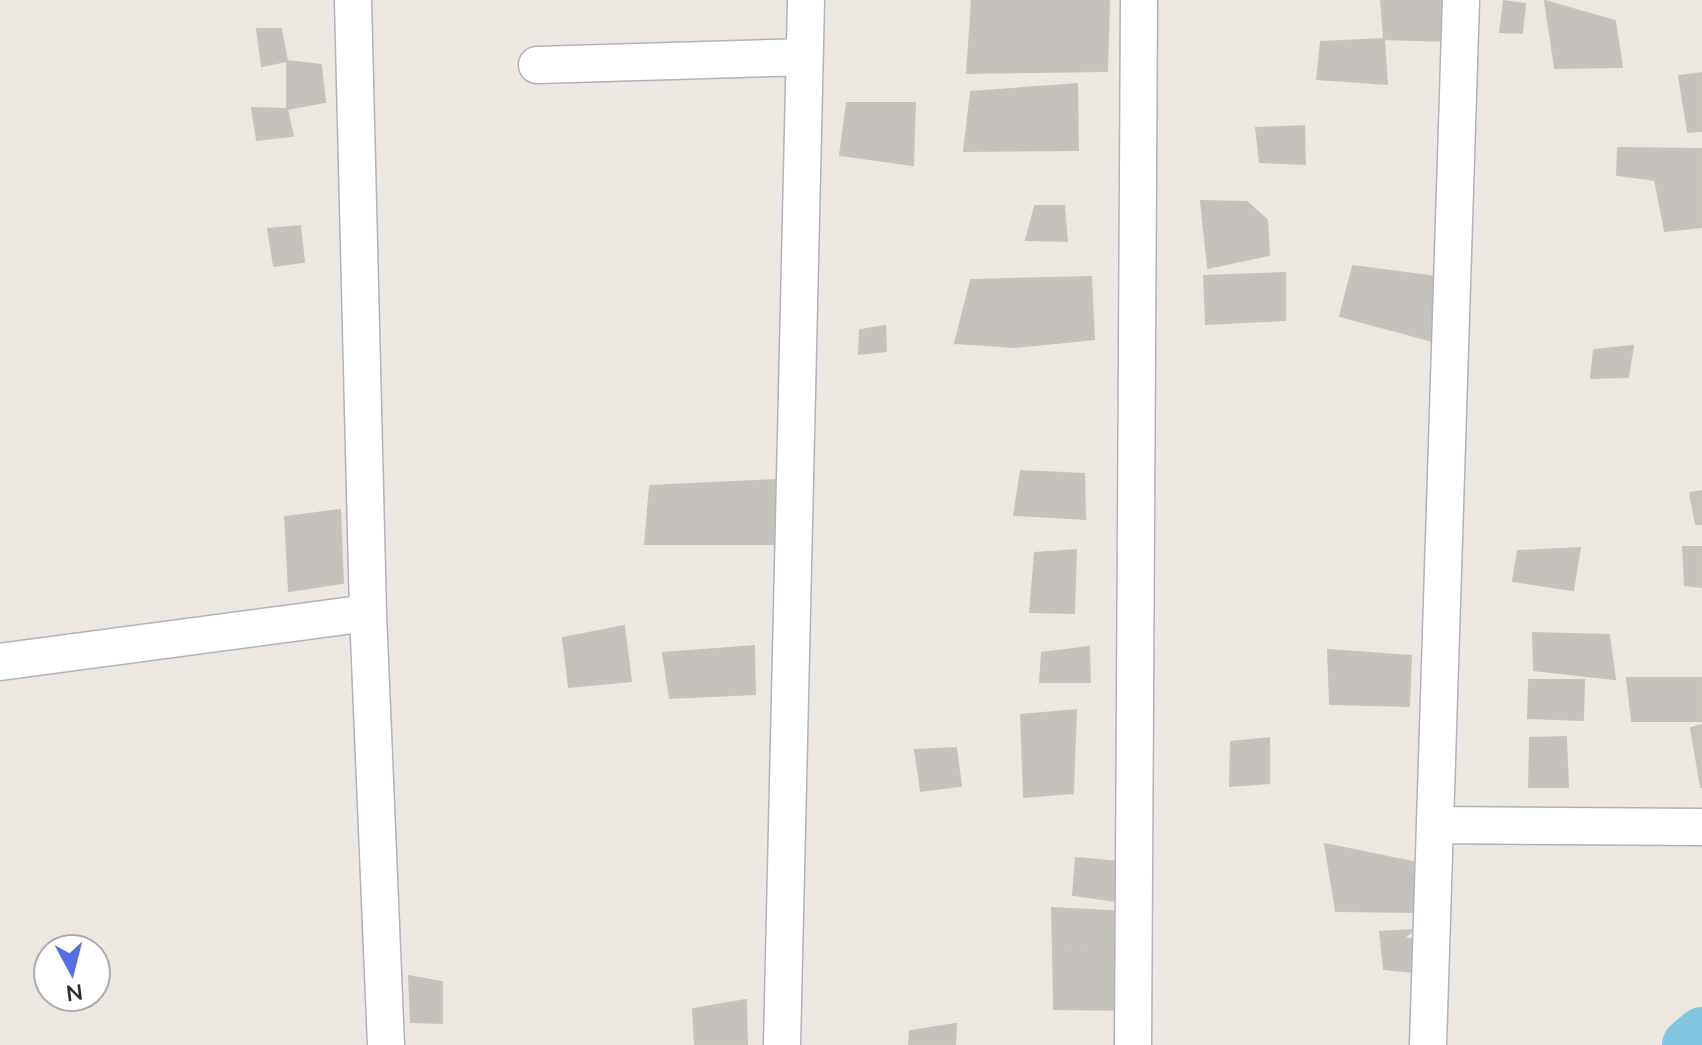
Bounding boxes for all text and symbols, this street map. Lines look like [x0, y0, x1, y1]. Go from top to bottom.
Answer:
north arrow [32, 933, 112, 1013]
text: N [64, 978, 84, 1008]

